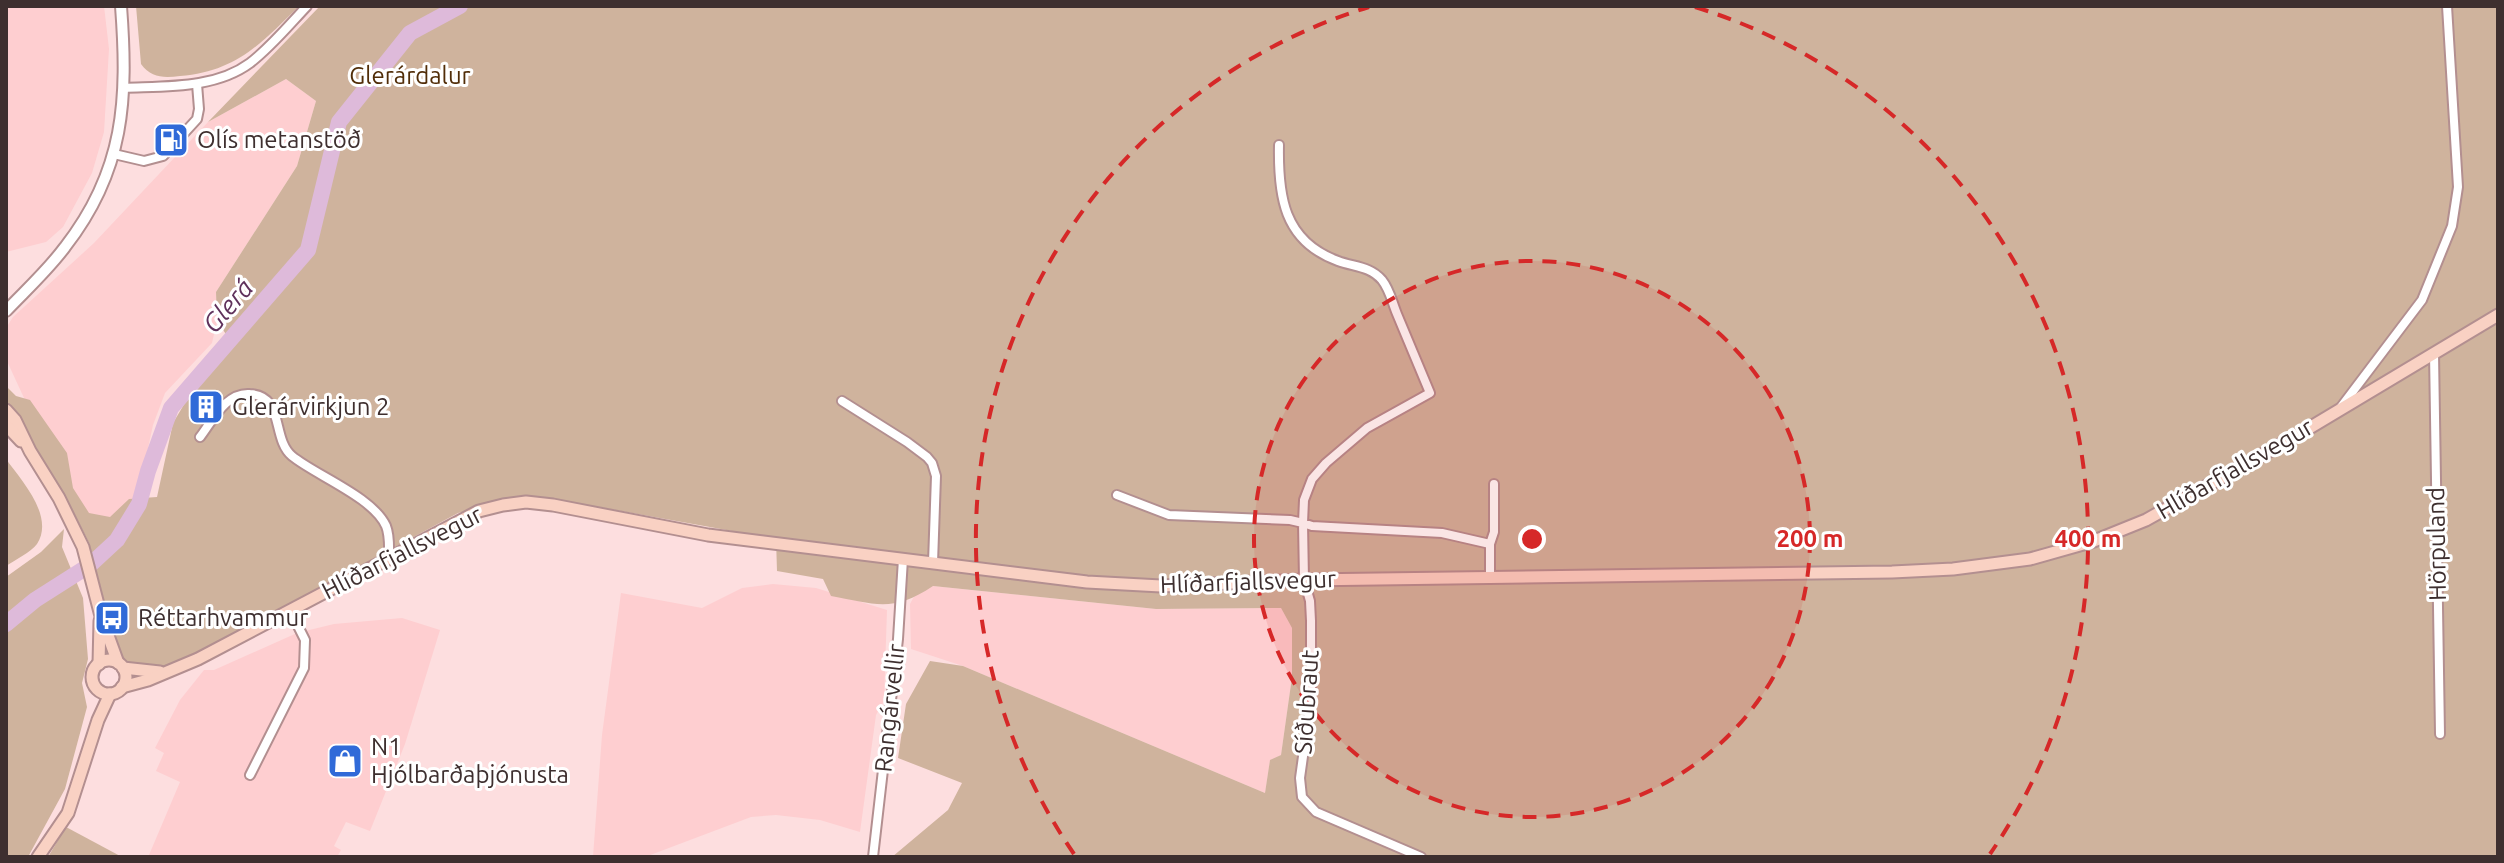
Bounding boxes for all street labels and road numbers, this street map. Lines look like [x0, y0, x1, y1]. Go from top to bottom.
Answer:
street label: Hlíðarfjallsvegur [2152, 413, 2318, 524]
street label: Hörpuland [2422, 487, 2451, 601]
street label: Hlíðarfjallsvegur [317, 501, 486, 605]
street label: Hlíðarfjallsvegur [1160, 565, 1336, 598]
street label: Rangárvellir [869, 642, 910, 774]
street label: Síðubraut [1289, 648, 1324, 755]

